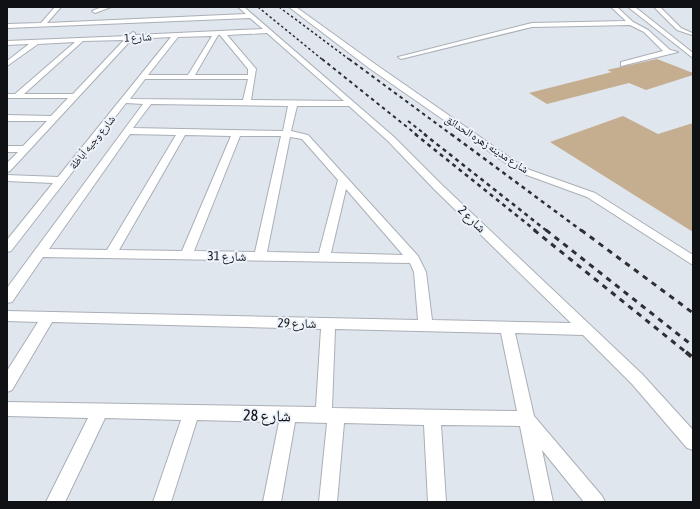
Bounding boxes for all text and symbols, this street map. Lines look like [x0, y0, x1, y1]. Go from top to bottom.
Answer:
street label: شارع 1 [124, 30, 152, 45]
street label: شارع وجيه أباظة [66, 112, 118, 172]
street label: شارع مدينه زهره الحدائق [443, 113, 531, 176]
street label: شارع 2 [454, 202, 489, 237]
street label: شارع 31 [207, 248, 246, 266]
street label: شارع 29 [277, 315, 316, 333]
street label: شارع 28 [243, 406, 291, 426]

